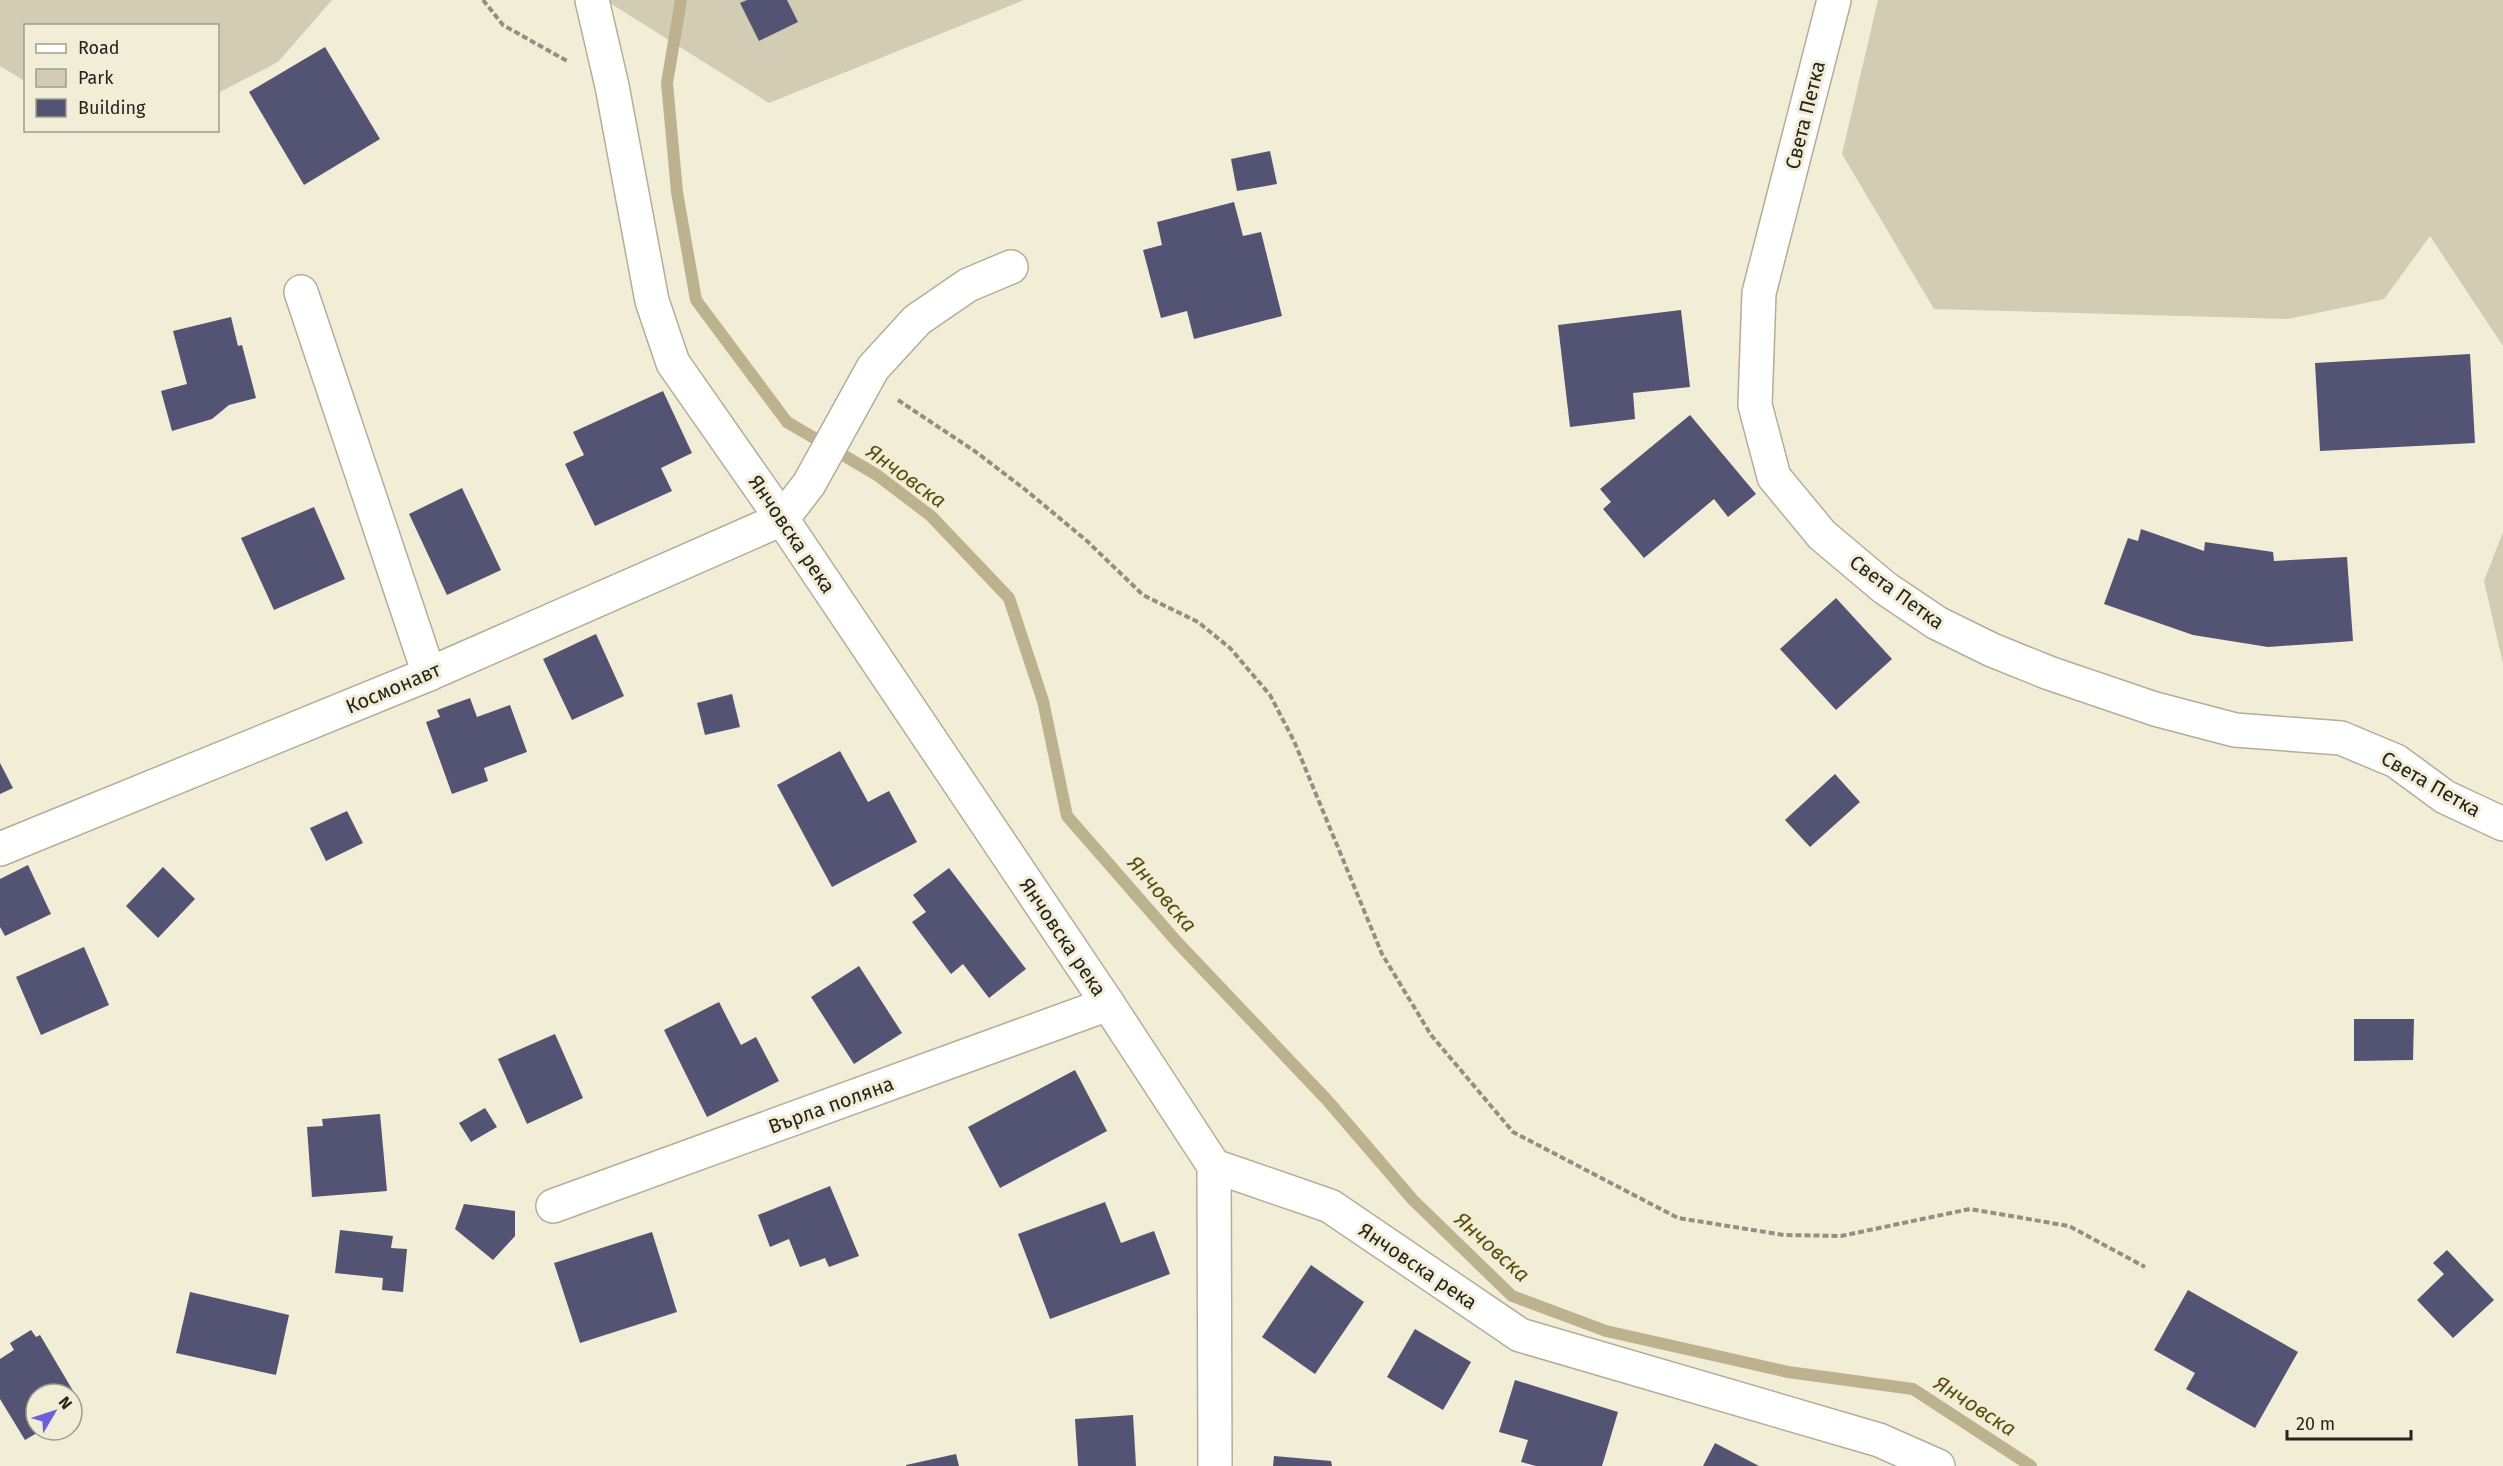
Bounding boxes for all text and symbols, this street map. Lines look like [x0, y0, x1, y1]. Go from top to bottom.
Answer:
legend [24, 24, 219, 132]
text: Road [78, 37, 120, 59]
street label: Света Петка [1780, 58, 1830, 172]
text: Park [78, 67, 114, 89]
text: Building [78, 97, 146, 119]
water label: Янчовска [860, 438, 951, 514]
street label: Янчовска река [744, 470, 840, 598]
street label: Света Петка [1845, 550, 1949, 634]
street label: Космонавт [342, 657, 445, 719]
street label: Света Петка [2377, 746, 2485, 822]
water label: Янчовска [1121, 850, 1202, 938]
street label: Янчовска река [1015, 873, 1111, 1001]
street label: Върла поляна [765, 1071, 897, 1139]
water label: Янчовска [1448, 1206, 1535, 1288]
street label: Янчовска река [1354, 1218, 1482, 1314]
water label: Янчовска [1928, 1369, 2021, 1442]
north arrow [24, 1382, 84, 1442]
text: N [55, 1393, 76, 1413]
scale bar [2287, 1403, 2412, 1441]
text: 20 m [2296, 1413, 2335, 1435]

